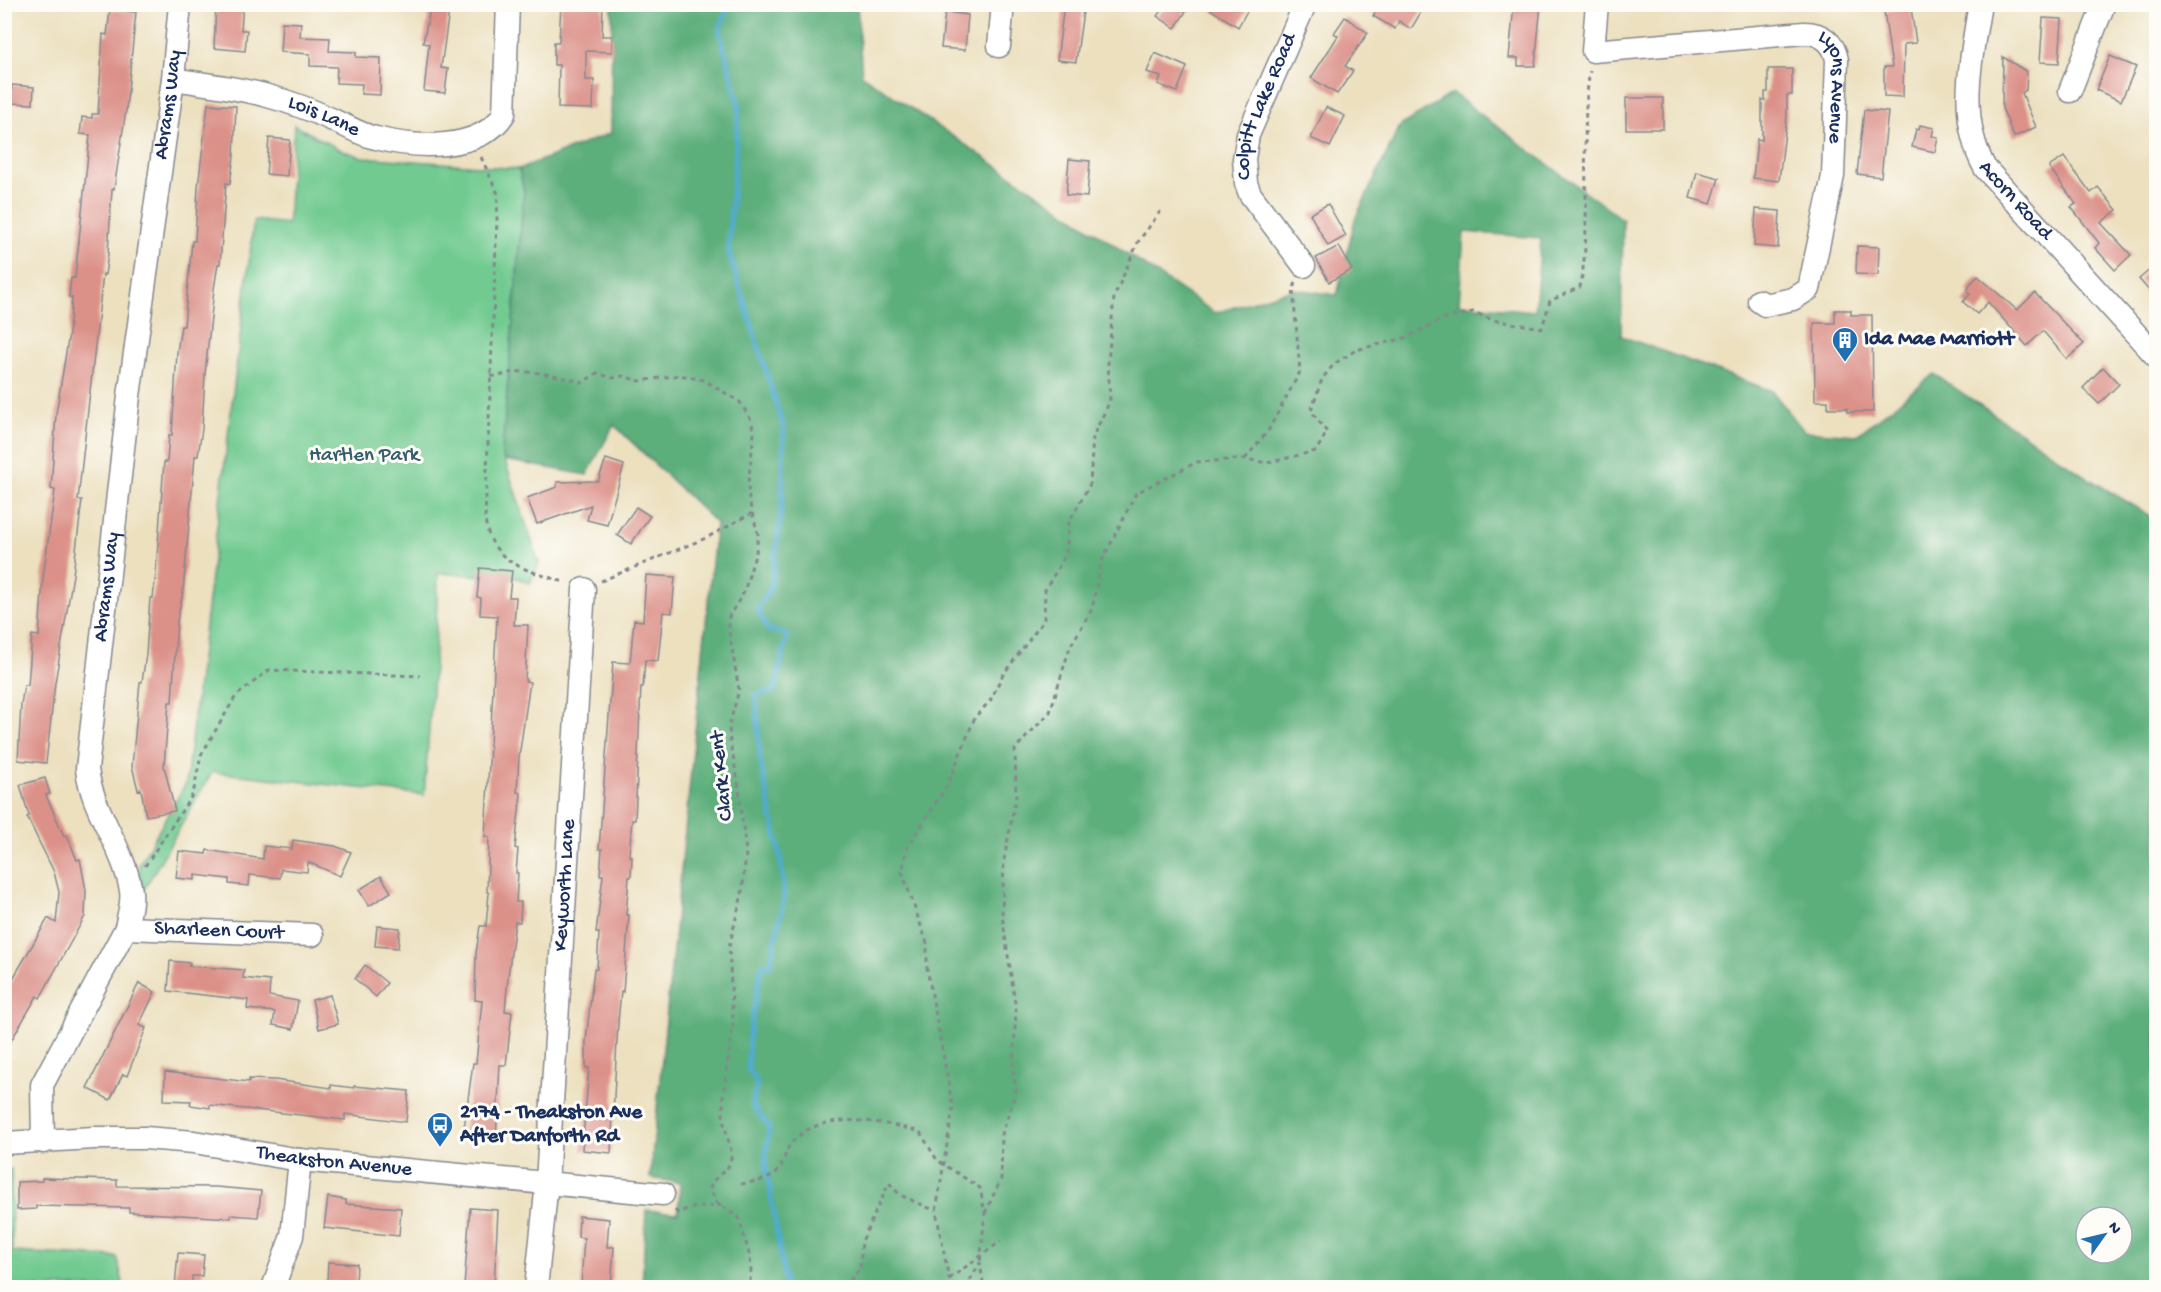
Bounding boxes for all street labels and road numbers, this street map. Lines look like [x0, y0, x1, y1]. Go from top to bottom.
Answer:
street label: Lyons Avenue [1813, 25, 1850, 145]
street label: Colpitt Lake Road [1231, 28, 1304, 181]
street label: Abrams Way [149, 49, 188, 161]
street label: Lois Lane [284, 90, 365, 144]
street label: Acorn Road [1972, 156, 2059, 247]
street label: Abrams Way [89, 531, 126, 643]
street label: Clark Kent [706, 727, 740, 822]
street label: Keyworth Lane [549, 817, 582, 952]
street label: Sharleen Court [154, 917, 287, 947]
street label: Theakston Avenue [253, 1140, 414, 1183]

